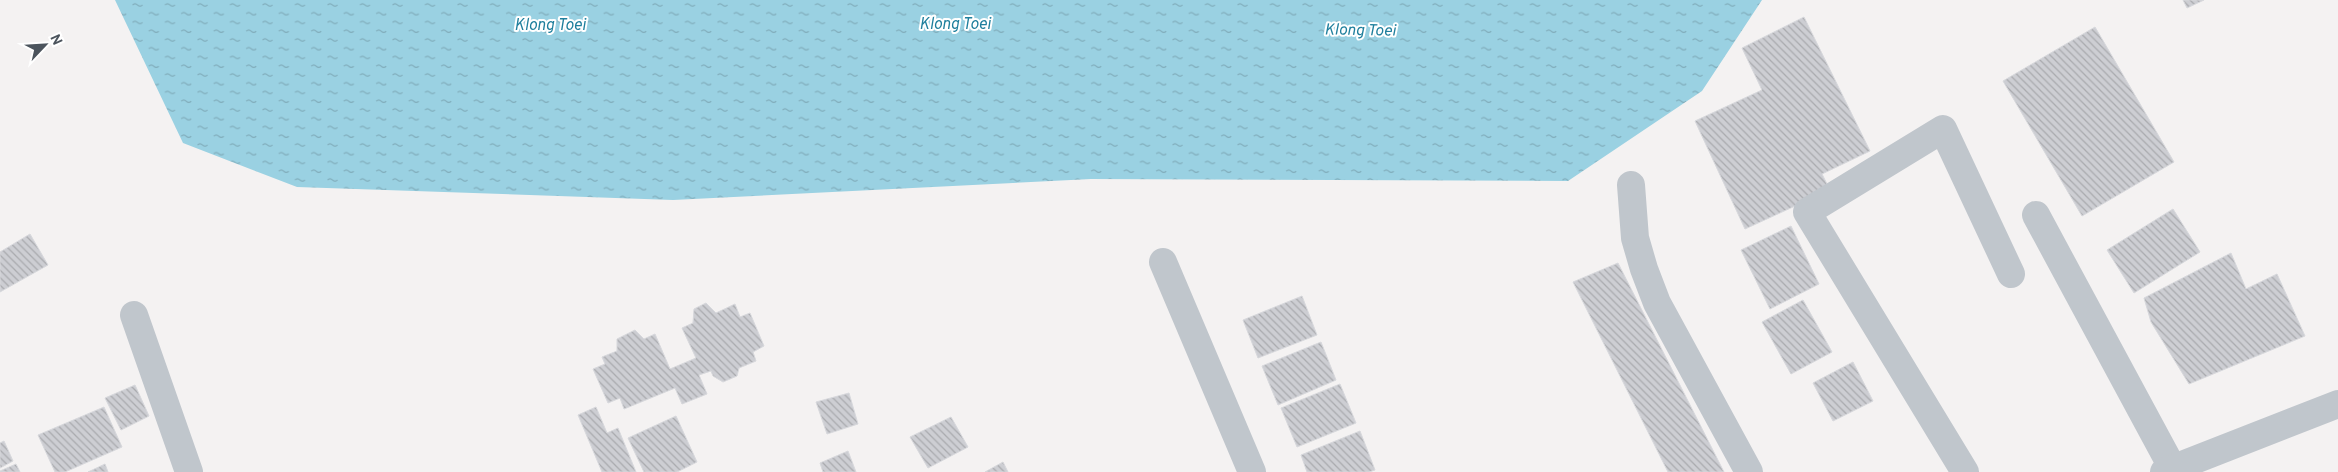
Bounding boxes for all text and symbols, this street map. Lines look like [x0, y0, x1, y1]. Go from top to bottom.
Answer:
water label: Klong Toei [919, 15, 992, 35]
water label: Klong Toei [514, 16, 587, 36]
north arrow [20, 20, 70, 70]
water label: Klong Toei [1324, 20, 1397, 42]
text: N [46, 32, 65, 48]

